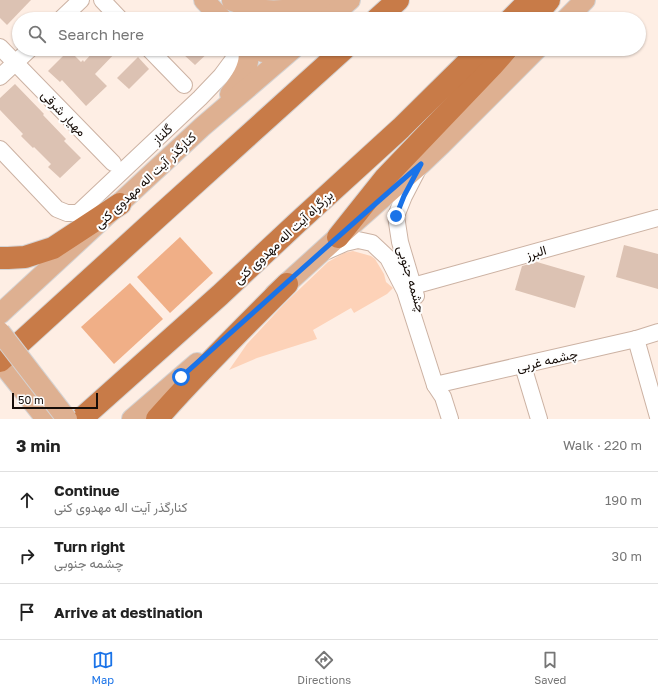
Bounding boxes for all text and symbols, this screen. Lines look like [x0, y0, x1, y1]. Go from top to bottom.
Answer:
search box [12, 12, 646, 56]
icon: search [26, 23, 48, 45]
text: Search here [58, 25, 144, 43]
street label: مهیار شرقی [37, 87, 90, 140]
street label: گلناز [148, 120, 176, 149]
street label: کنارگذر آیت اله مهدوی کنی [91, 128, 200, 232]
street label: بزرگراه آیت اله مهدوی کنی [230, 187, 337, 288]
route end [387, 207, 405, 225]
street label: البرز [523, 241, 548, 264]
street label: چشمه جنوبی [392, 243, 430, 315]
street label: چشمه غربی [515, 345, 580, 377]
route start [172, 368, 190, 386]
scale bar [12, 391, 98, 410]
text: 50 m [18, 393, 44, 406]
text: 3 min [16, 435, 60, 456]
text: Walk · 220 m [563, 437, 642, 453]
text: Continue [54, 481, 120, 499]
icon: ahead [16, 489, 38, 511]
text: 190 m [605, 492, 642, 508]
text: کنارگذر آیت اله مهدوی کنی [54, 499, 187, 515]
text: Turn right [54, 537, 125, 555]
icon: right [16, 545, 38, 567]
text: 30 m [612, 548, 642, 564]
text: چشمه جنوبی [54, 555, 123, 571]
icon: arrive [16, 601, 38, 623]
text: Arrive at destination [54, 603, 203, 621]
tab: Map [92, 649, 114, 686]
tab: Directions [297, 649, 351, 686]
tab: Saved [534, 649, 566, 686]

